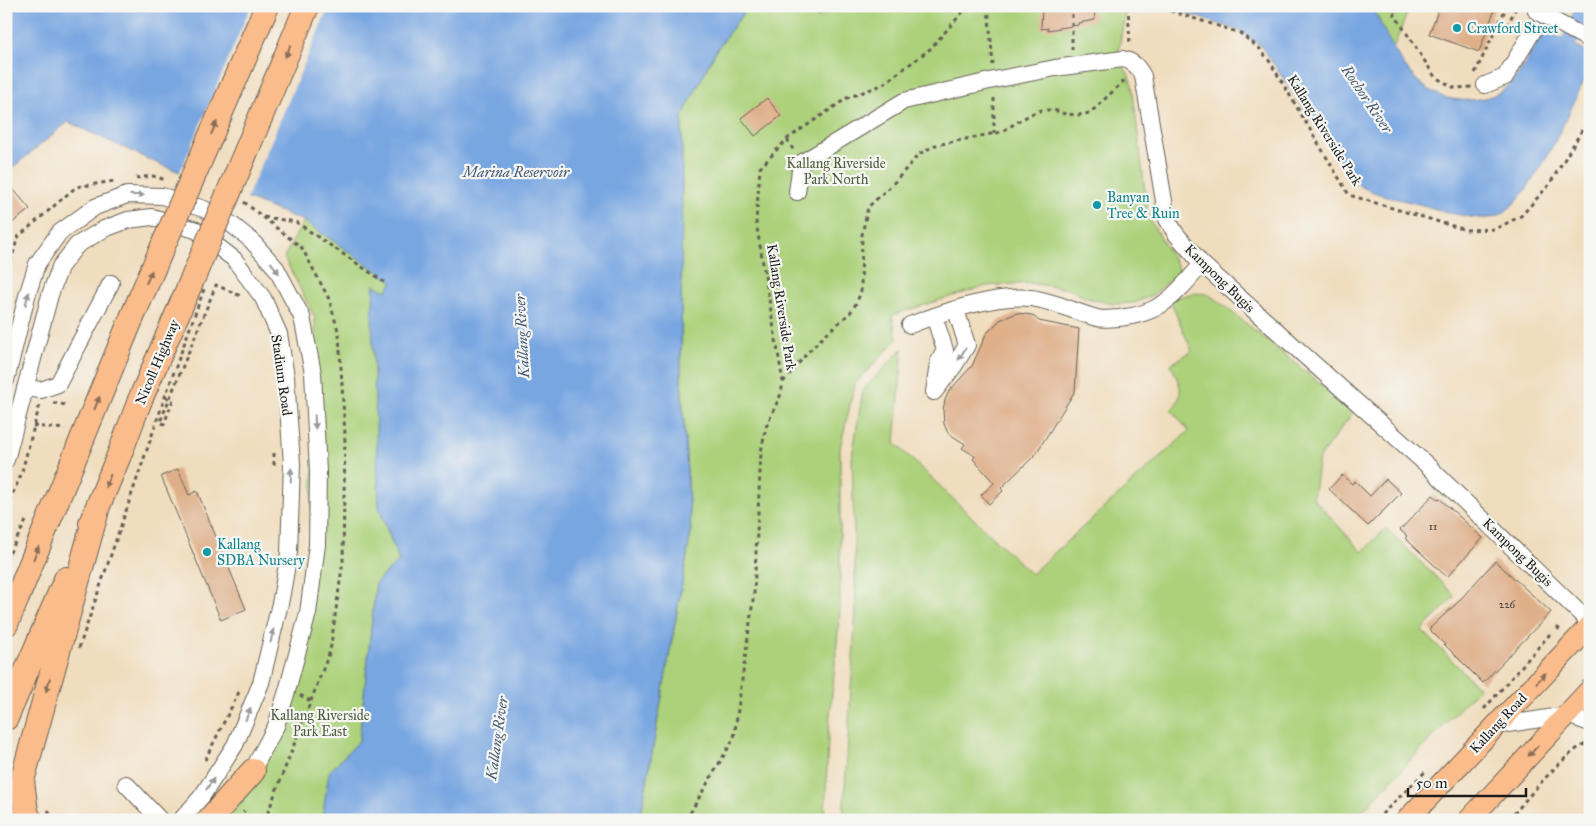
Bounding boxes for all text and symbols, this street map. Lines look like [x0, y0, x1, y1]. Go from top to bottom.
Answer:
place label: Crawford Street [1467, 20, 1559, 37]
marker: Crawford Street [1451, 22, 1463, 34]
one-way arrow [284, 44, 292, 58]
water label: Rochor River [1337, 61, 1397, 137]
street label: Kallang Riverside Park [1284, 72, 1366, 189]
one-way arrow [210, 121, 218, 135]
park label: Kallang Riverside Park North [786, 155, 886, 188]
water label: Marina Reservoir [461, 163, 570, 181]
place label: Banyan Tree & Ruin [1107, 189, 1180, 222]
one-way arrow [129, 191, 145, 199]
marker: Banyan Tree & Ruin [1091, 199, 1103, 211]
street label: Kampong Bugis [1181, 241, 1258, 316]
street label: Kallang Riverside Park [763, 243, 800, 372]
one-way arrow [270, 261, 280, 275]
one-way arrow [146, 270, 154, 284]
one-way arrow [23, 291, 31, 306]
water label: Kallang River [511, 293, 533, 380]
street label: Nicoll Highway [132, 317, 183, 407]
street label: Stadium Road [267, 333, 296, 417]
one-way arrow [957, 347, 966, 360]
one-way arrow [93, 395, 101, 410]
one-way arrow [312, 414, 320, 430]
one-way arrow [288, 467, 296, 483]
one-way arrow [104, 474, 112, 488]
street label: Kampong Bugis [1479, 515, 1556, 590]
house number: 11 [1429, 520, 1437, 533]
place label: Kallang SDBA Nursery [217, 536, 305, 569]
one-way arrow [32, 546, 40, 560]
marker: Kallang SDBA Nursery [201, 546, 213, 558]
house number: 226 [1499, 598, 1516, 611]
one-way arrow [269, 627, 277, 643]
one-way arrow [1535, 673, 1547, 685]
one-way arrow [44, 677, 52, 692]
street label: Kallang Road [1466, 690, 1531, 757]
water label: Kallang River [482, 694, 512, 782]
one-way arrow [245, 707, 253, 721]
park label: Kallang Riverside Park East [270, 707, 370, 740]
one-way arrow [1527, 744, 1539, 756]
scale bar [1408, 766, 1526, 798]
text: 50 m [1416, 774, 1448, 792]
one-way arrow [205, 777, 215, 791]

